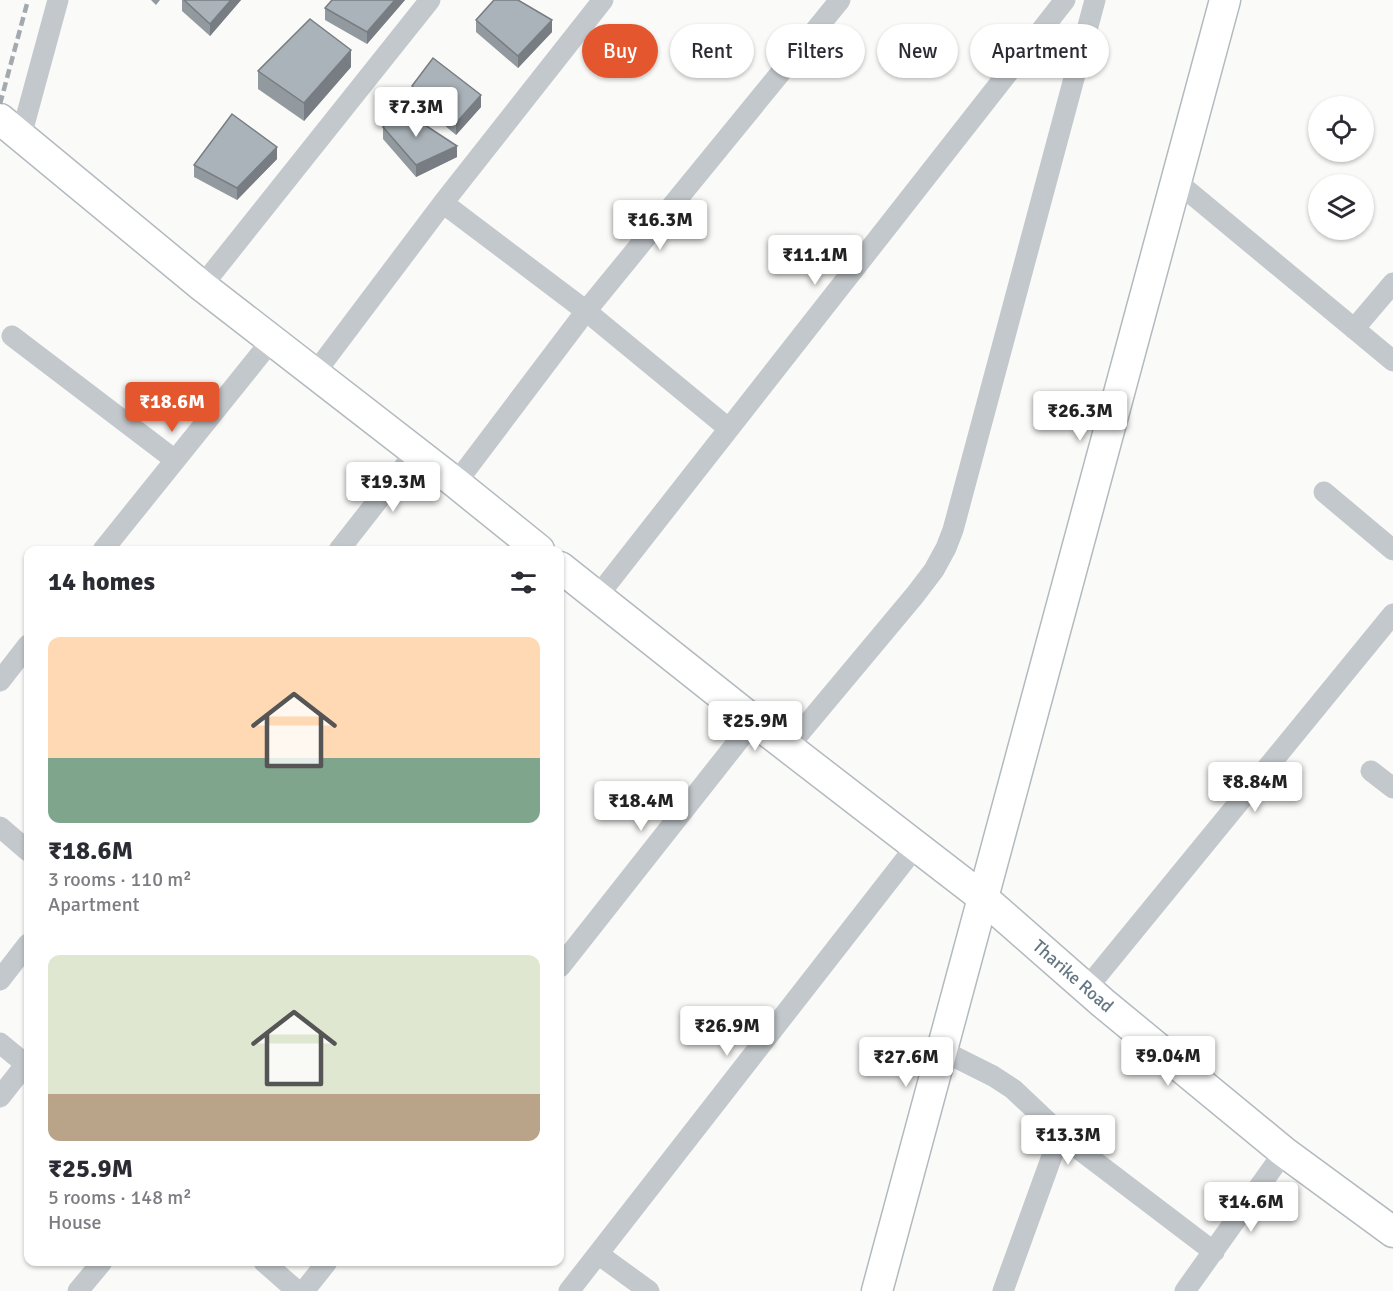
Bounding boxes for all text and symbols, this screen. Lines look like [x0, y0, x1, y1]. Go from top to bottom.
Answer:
chip: Buy [582, 24, 658, 78]
chip: Rent [670, 24, 754, 78]
chip: Filters [766, 24, 865, 78]
chip: New [877, 24, 958, 78]
chip: Apartment [970, 24, 1109, 78]
pin: ₹7.3M [374, 87, 458, 138]
text: ₹7.3M [389, 94, 443, 119]
map controls [1308, 96, 1374, 240]
button: locate [1308, 96, 1374, 162]
button: layers [1308, 174, 1374, 240]
pin: ₹16.3M [611, 200, 709, 251]
text: ₹16.3M [627, 207, 693, 232]
pin: ₹11.1M [766, 235, 864, 286]
text: ₹11.1M [782, 242, 848, 267]
pin: ₹18.6M [123, 382, 221, 433]
text: ₹18.6M [139, 389, 205, 414]
pin: ₹26.3M [1031, 391, 1129, 442]
text: ₹26.3M [1047, 398, 1113, 423]
pin: ₹19.3M [344, 462, 442, 513]
text: ₹19.3M [360, 469, 426, 494]
text: 14 homes [48, 566, 155, 598]
icon: filters [507, 566, 540, 599]
icon: home [240, 676, 348, 784]
pin: ₹25.9M [706, 701, 804, 752]
text: ₹25.9M [722, 708, 788, 733]
pin: ₹8.84M [1206, 762, 1304, 813]
text: ₹8.84M [1222, 769, 1288, 794]
pin: ₹18.4M [592, 781, 690, 832]
text: ₹18.4M [608, 788, 674, 813]
text: ₹18.6M [48, 835, 133, 867]
text: 3 rooms · 110 m² [48, 867, 192, 892]
text: Apartment [48, 892, 140, 917]
street label: Tharike Road [1028, 935, 1118, 1017]
icon: home [240, 994, 348, 1102]
pin: ₹26.9M [678, 1006, 776, 1057]
text: ₹26.9M [694, 1013, 760, 1038]
pin: ₹9.04M [1119, 1036, 1217, 1087]
pin: ₹27.6M [857, 1037, 955, 1088]
text: ₹9.04M [1135, 1043, 1201, 1068]
text: ₹27.6M [873, 1044, 939, 1069]
pin: ₹13.3M [1019, 1115, 1117, 1166]
text: ₹13.3M [1035, 1122, 1101, 1147]
text: ₹25.9M [48, 1153, 133, 1185]
pin: ₹14.6M [1202, 1182, 1300, 1233]
text: 5 rooms · 148 m² [48, 1185, 192, 1210]
text: ₹14.6M [1218, 1189, 1284, 1214]
text: House [48, 1210, 102, 1235]

